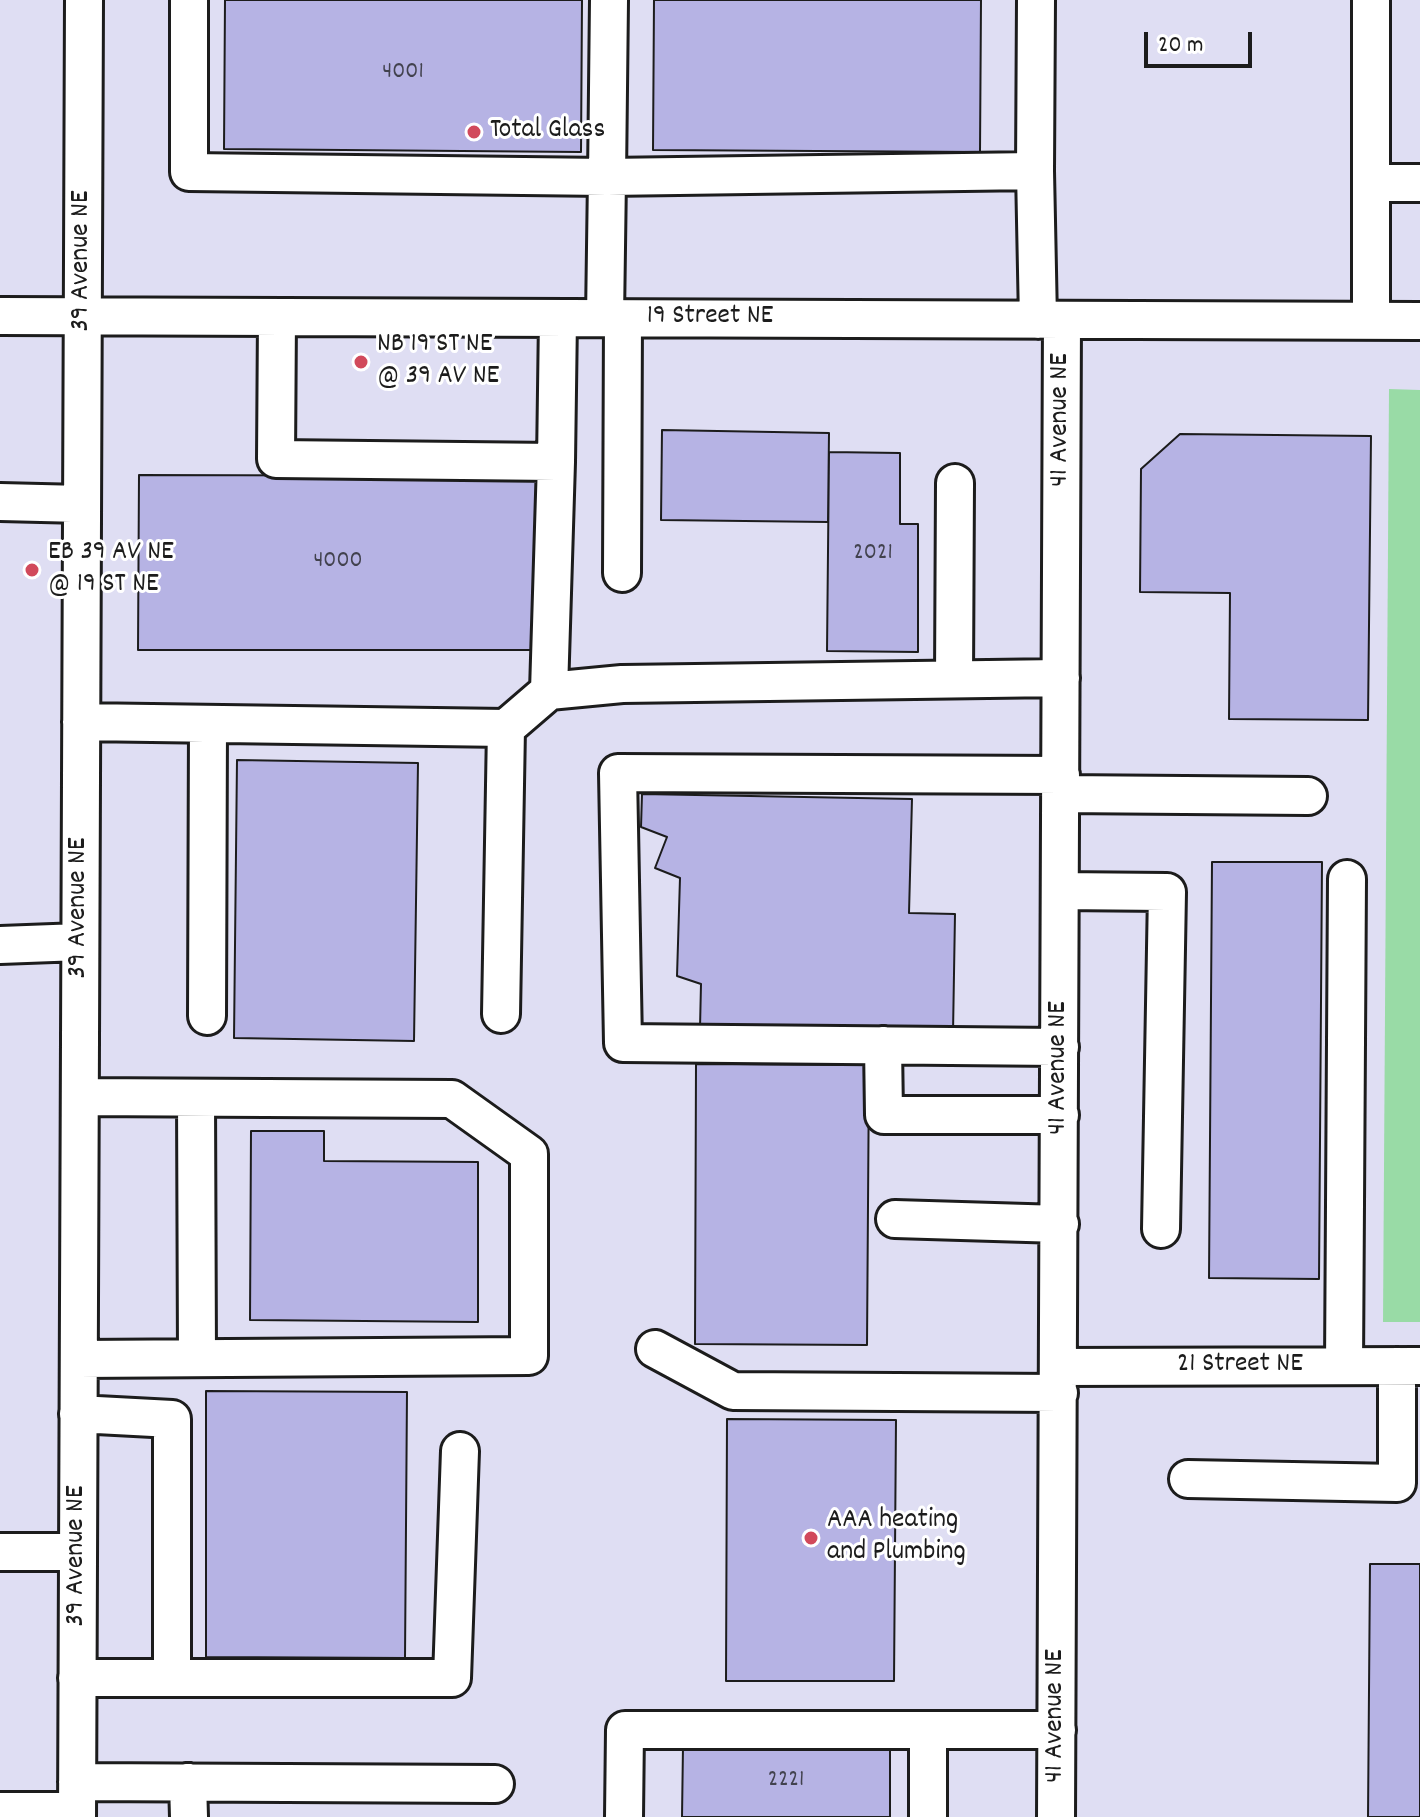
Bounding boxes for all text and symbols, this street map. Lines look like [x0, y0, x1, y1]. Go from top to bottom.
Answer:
scale bar [1148, 16, 1256, 66]
text: 20 m [1158, 29, 1204, 63]
house number: 4001 [382, 60, 424, 88]
place label: Total Glass [490, 115, 605, 149]
marker: Total Glass [465, 123, 483, 141]
street label: 39 Avenue NE [66, 190, 100, 332]
street label: 19 Street NE [647, 301, 773, 335]
place label: NB 19 ST NE @ 39 AV NE [377, 329, 499, 395]
marker: NB 19 ST NE @ 39 AV NE [352, 353, 370, 371]
street label: 41 Avenue NE [1045, 353, 1079, 487]
place label: EB 39 AV NE @ 19 ST NE [48, 537, 174, 603]
house number: 2021 [853, 541, 893, 569]
house number: 4000 [313, 549, 363, 577]
marker: EB 39 AV NE @ 19 ST NE [23, 561, 41, 579]
street label: 39 Avenue NE [63, 837, 97, 979]
street label: 41 Avenue NE [1043, 1001, 1077, 1135]
street label: 21 Street NE [1177, 1349, 1303, 1383]
street label: 39 Avenue NE [61, 1485, 95, 1627]
place label: AAA heating and Plumbing [827, 1505, 966, 1571]
marker: AAA heating and Plumbing [802, 1529, 820, 1547]
street label: 41 Avenue NE [1040, 1649, 1074, 1783]
house number: 2221 [768, 1768, 804, 1796]

